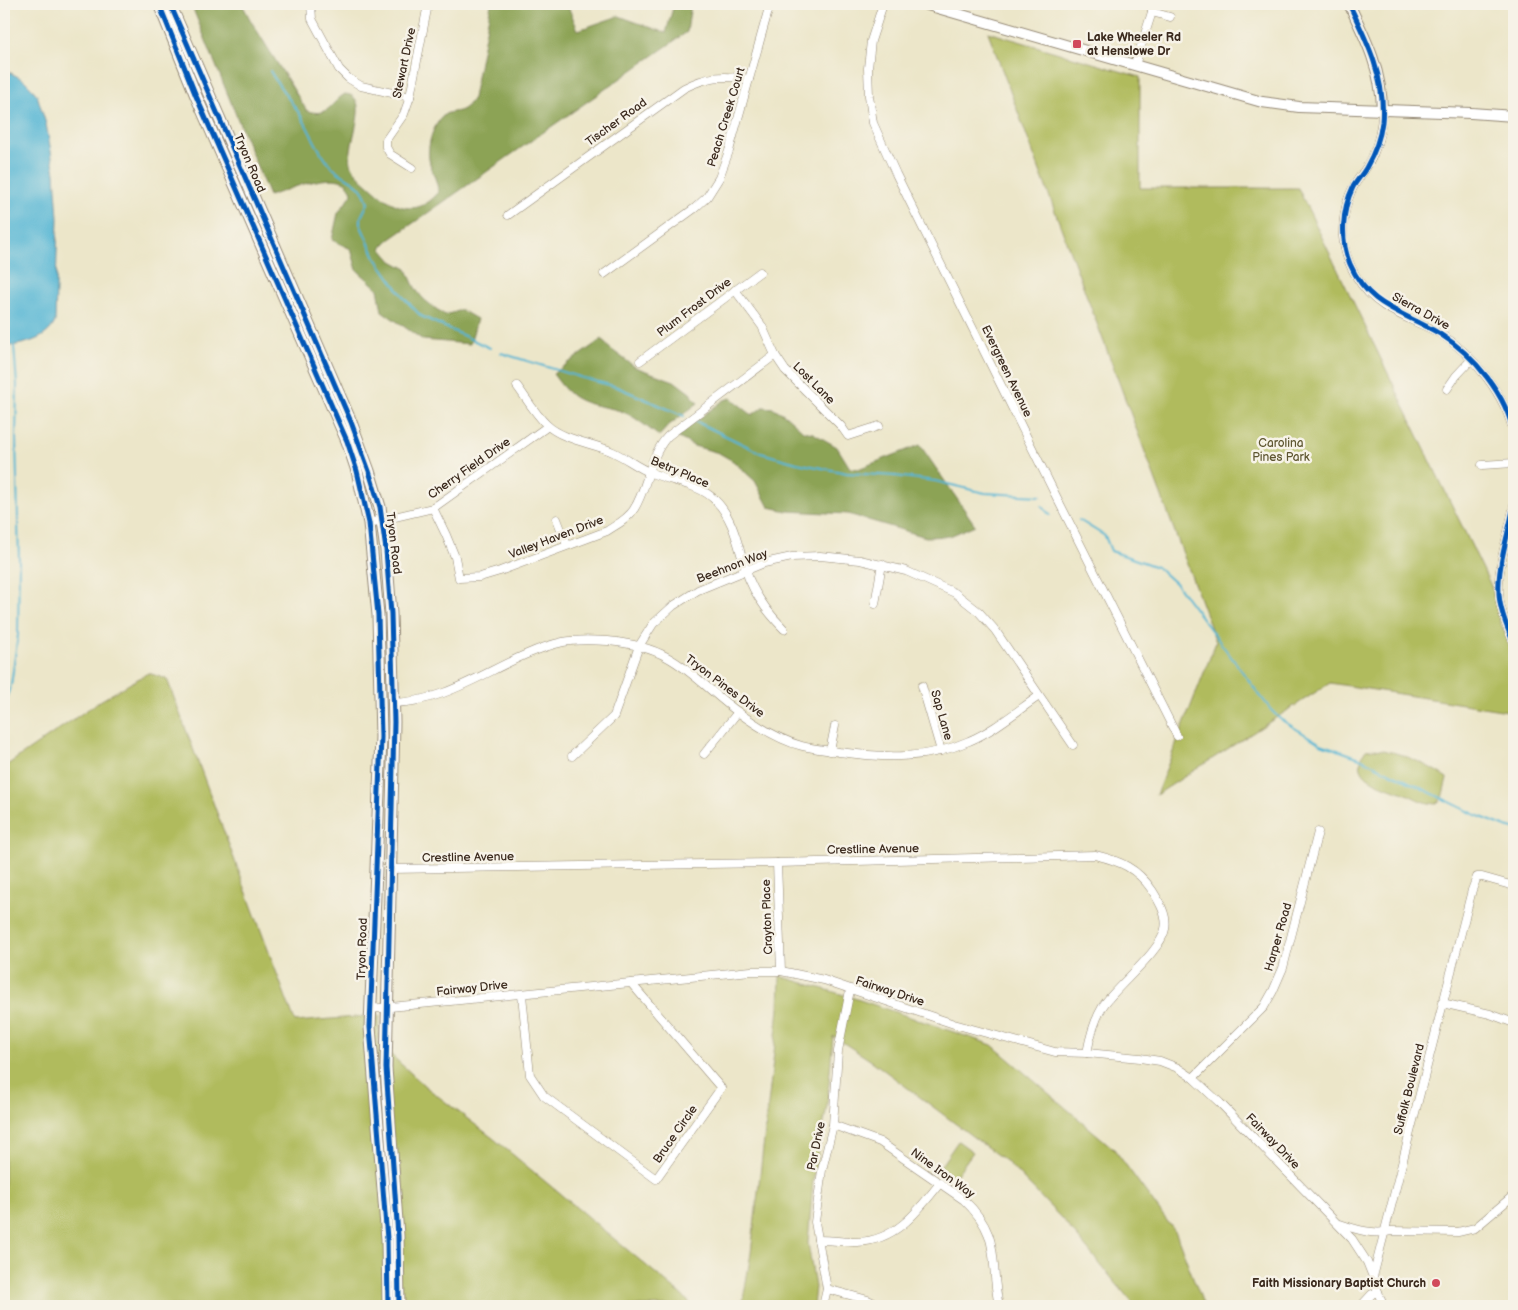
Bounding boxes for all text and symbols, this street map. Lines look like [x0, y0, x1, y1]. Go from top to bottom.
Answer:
street label: Stewart Drive [390, 26, 419, 100]
place label: Lake Wheeler Rd at Henslowe Dr [1087, 30, 1181, 59]
marker: Lake Wheeler Rd at Henslowe Dr [1071, 38, 1083, 50]
street label: Peach Creek Court [704, 65, 749, 169]
street label: Tischer Road [583, 95, 650, 150]
street label: Tryon Road [230, 131, 269, 195]
street label: Plum Frost Drive [654, 275, 734, 340]
street label: Sierra Drive [1389, 289, 1452, 333]
street label: Evergreen Avenue [978, 323, 1035, 420]
street label: Lost Lane [789, 359, 838, 408]
street label: Cherry Field Drive [425, 434, 513, 502]
park label: Carolina Pines Park [1252, 436, 1310, 465]
street label: Betry Place [648, 453, 711, 492]
street label: Tryon Road [382, 511, 405, 575]
street label: Valley Haven Drive [507, 513, 606, 562]
street label: Beehnon Way [695, 546, 770, 587]
street label: Tryon Pines Drive [682, 652, 767, 721]
street label: Sap Lane [927, 688, 956, 742]
street label: Crestline Avenue [827, 841, 919, 858]
street label: Crestline Avenue [422, 849, 514, 866]
street label: Crayton Place [759, 879, 776, 955]
street label: Harper Road [1262, 901, 1295, 973]
street label: Tryon Road [354, 917, 371, 981]
street label: Fairway Drive [853, 973, 926, 1010]
street label: Fairway Drive [436, 977, 508, 1000]
street label: Suffolk Boulevard [1391, 1042, 1428, 1136]
street label: Bruce Circle [650, 1102, 701, 1166]
street label: Fairway Drive [1242, 1110, 1303, 1172]
street label: Par Drive [804, 1120, 829, 1172]
street label: Nine Iron Way [908, 1145, 978, 1202]
place label: Faith Missionary Baptist Church [1252, 1276, 1426, 1291]
marker: Faith Missionary Baptist Church [1430, 1277, 1442, 1289]

